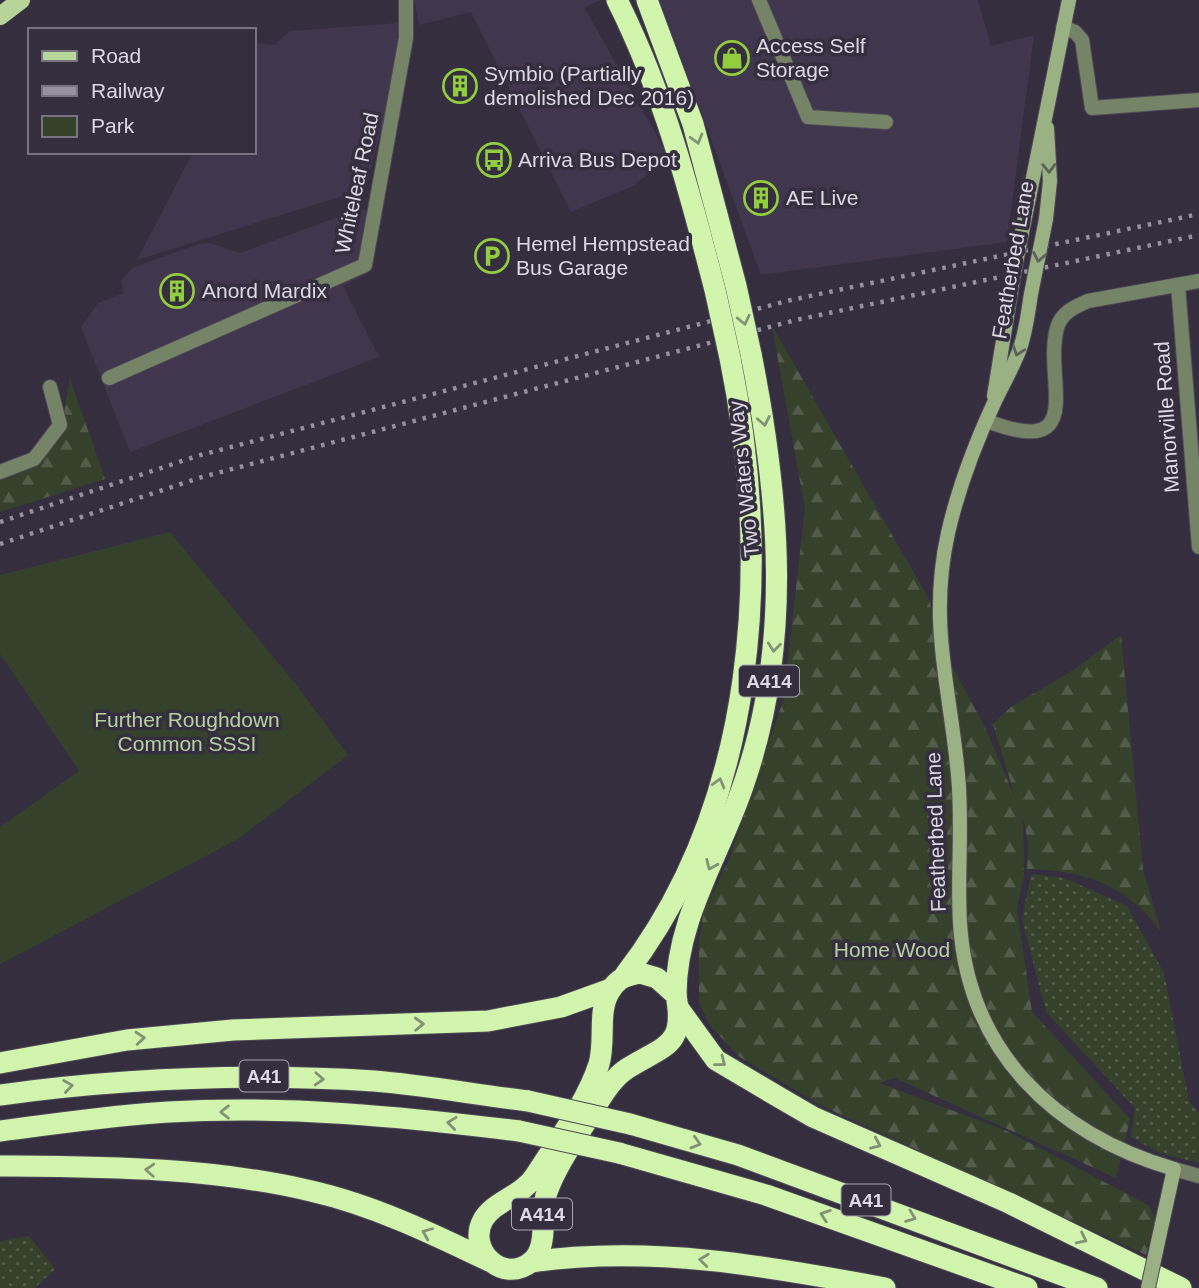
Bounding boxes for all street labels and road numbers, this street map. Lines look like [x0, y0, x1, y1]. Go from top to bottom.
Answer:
street label: Whiteleaf Road [330, 110, 383, 256]
street label: Featherbed Lane [987, 179, 1038, 341]
street label: Manorville Road [1150, 341, 1183, 494]
street label: Two Waters Way [724, 399, 763, 558]
road number: A414 [739, 666, 799, 696]
street label: Featherbed Lane [921, 752, 950, 912]
road number: A41 [240, 1060, 288, 1092]
road number: A41 [842, 1184, 890, 1216]
road number: A414 [512, 1198, 572, 1230]

